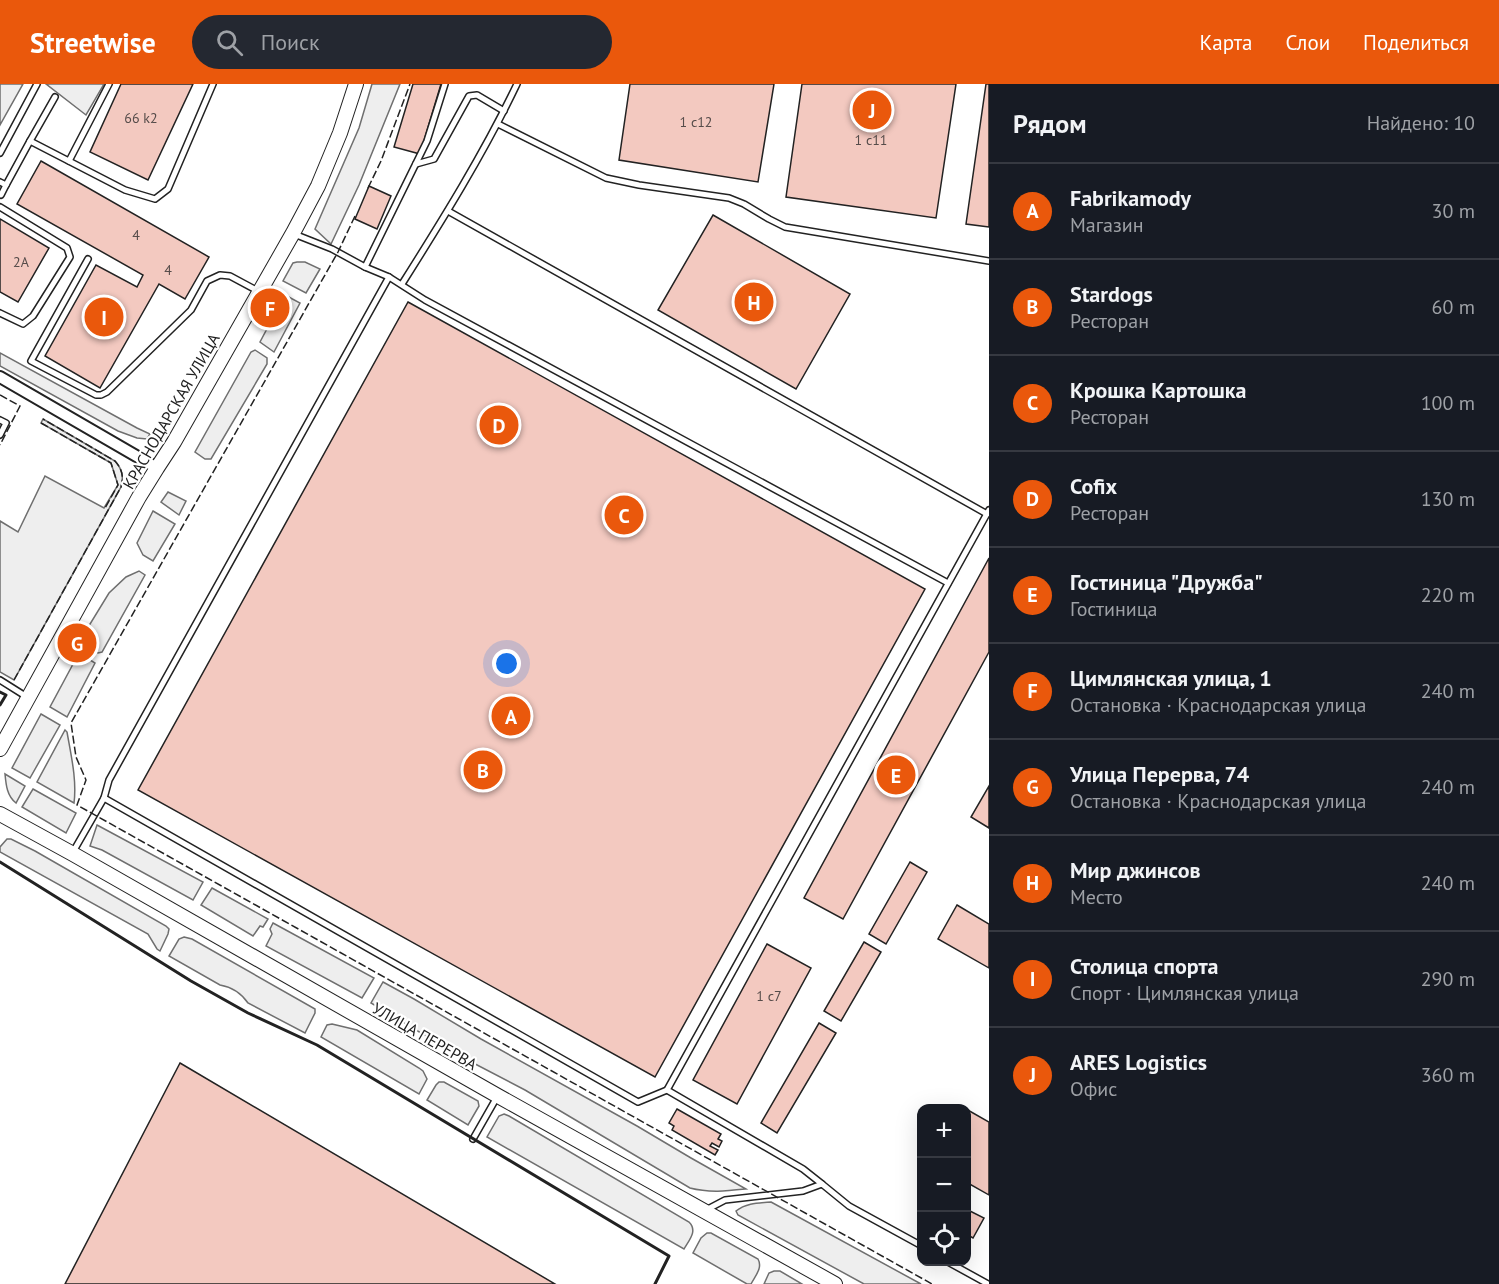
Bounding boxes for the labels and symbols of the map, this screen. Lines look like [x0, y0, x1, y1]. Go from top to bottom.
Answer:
pin: J [852, 87, 892, 132]
house number: 66 k2 [124, 109, 158, 127]
house number: 1 с12 [680, 113, 712, 131]
house number: 1 с11 [855, 131, 887, 149]
house number: 4 [132, 226, 140, 244]
house number: 2А [13, 253, 30, 271]
house number: 4 [164, 261, 172, 279]
pin: H [734, 280, 774, 324]
pin: F [250, 286, 290, 330]
pin: I [84, 294, 124, 340]
street label: КРАСНОДАРСКАЯ УЛИЦА [118, 329, 224, 492]
pin: D [480, 402, 518, 448]
pin: C [604, 492, 644, 538]
pin: G [58, 620, 97, 666]
your location [492, 649, 521, 678]
pin: A [492, 694, 530, 738]
pin: B [464, 748, 502, 792]
pin: E [876, 752, 916, 798]
house number: 1 с7 [756, 987, 782, 1005]
street label: УЛИЦА ПЕРЕРВА [369, 998, 481, 1074]

